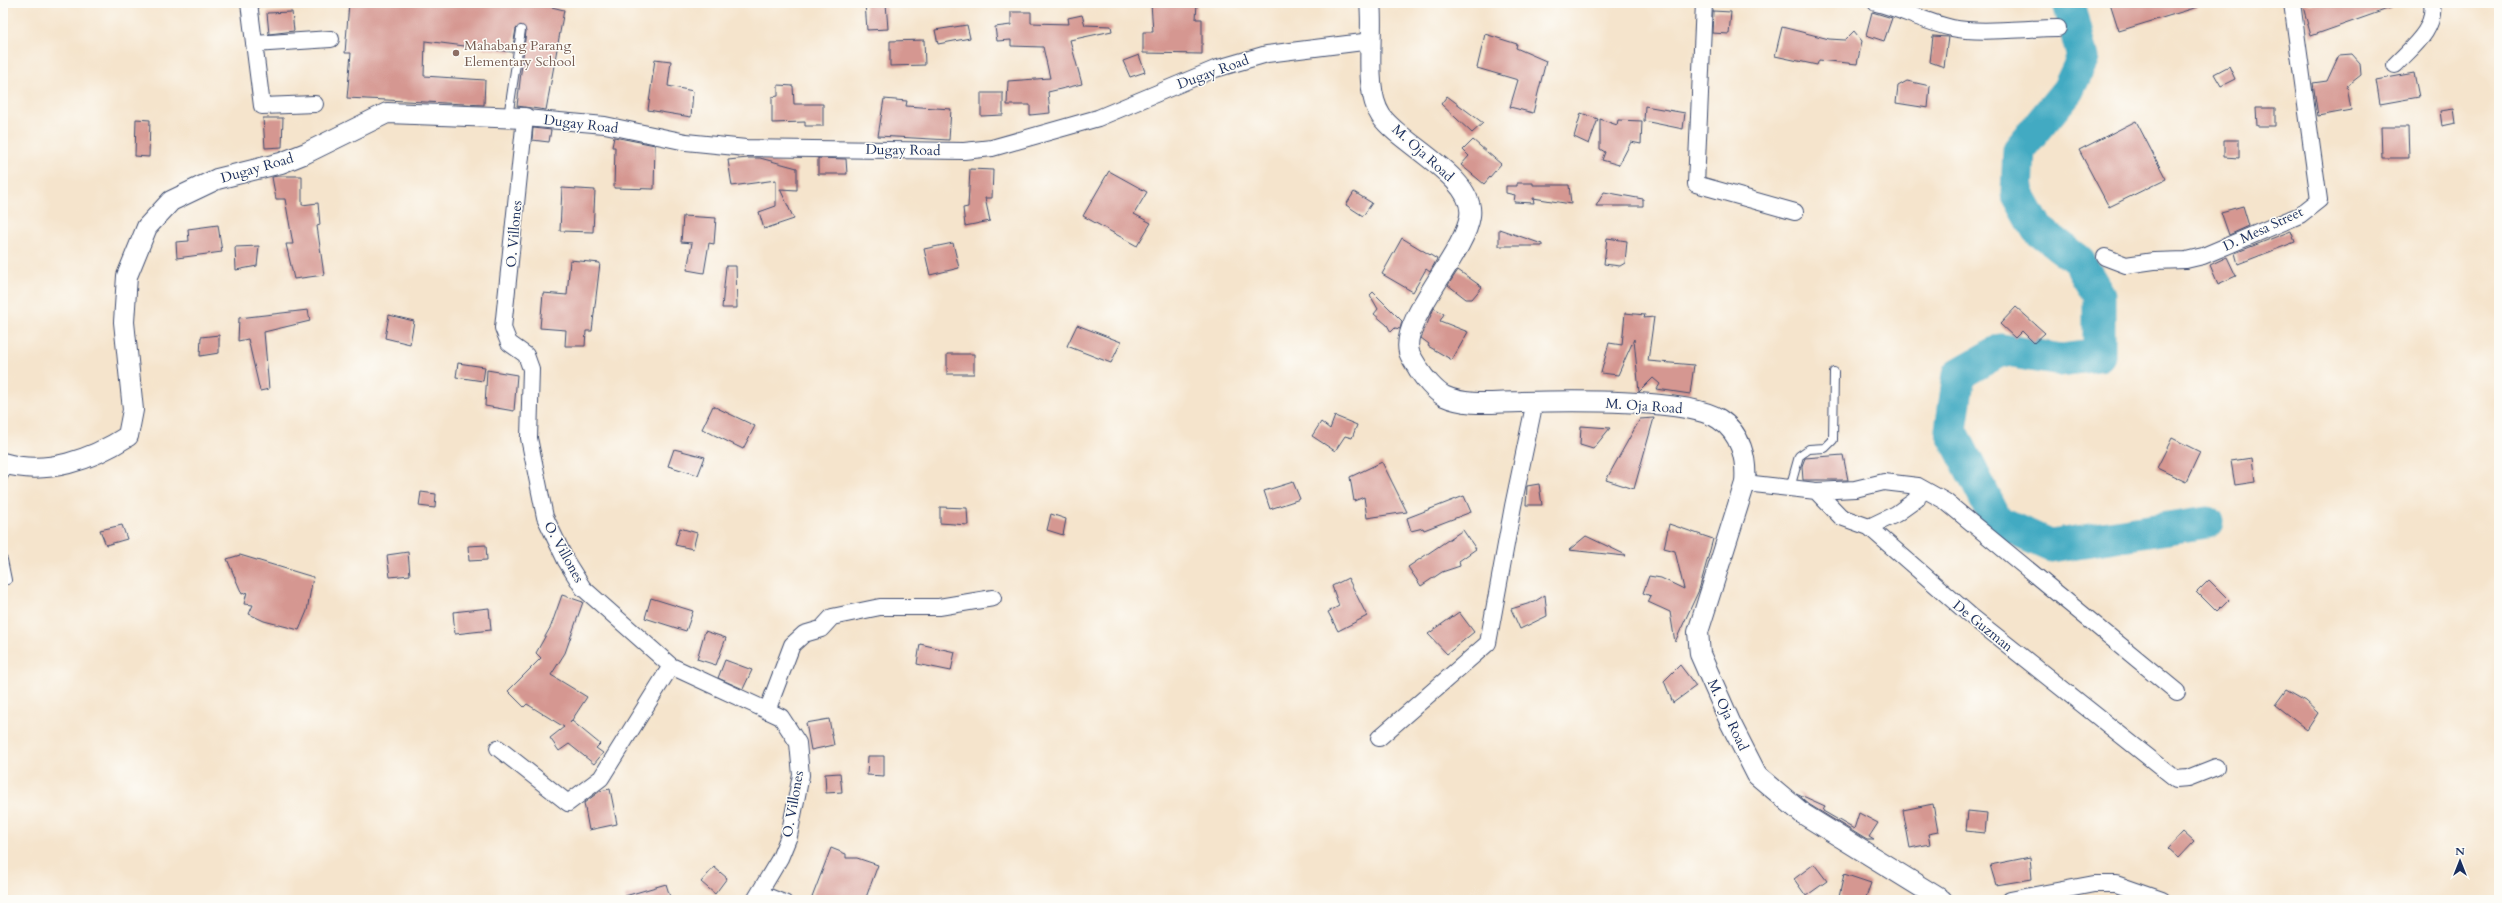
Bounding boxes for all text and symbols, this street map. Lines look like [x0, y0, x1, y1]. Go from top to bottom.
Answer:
place label: Mahabang Parang Elementary School [464, 36, 576, 71]
marker: Mahabang Parang Elementary School [451, 48, 461, 58]
street label: Dugay Road [1175, 50, 1252, 94]
street label: Dugay Road [543, 110, 620, 138]
street label: M. Oja Road [1388, 120, 1458, 186]
street label: Dugay Road [865, 140, 941, 160]
street label: Dugay Road [218, 148, 296, 187]
street label: O. Villones [502, 199, 526, 268]
street label: D. Mesa Street [2220, 202, 2307, 256]
street label: M. Oja Road [1605, 394, 1684, 418]
street label: O. Villones [539, 518, 589, 586]
street label: De Guzman [1949, 596, 2017, 656]
street label: M. Oja Road [1703, 676, 1753, 754]
street label: O. Villones [778, 769, 808, 839]
north arrow [2440, 841, 2480, 881]
text: N [2455, 844, 2465, 859]

